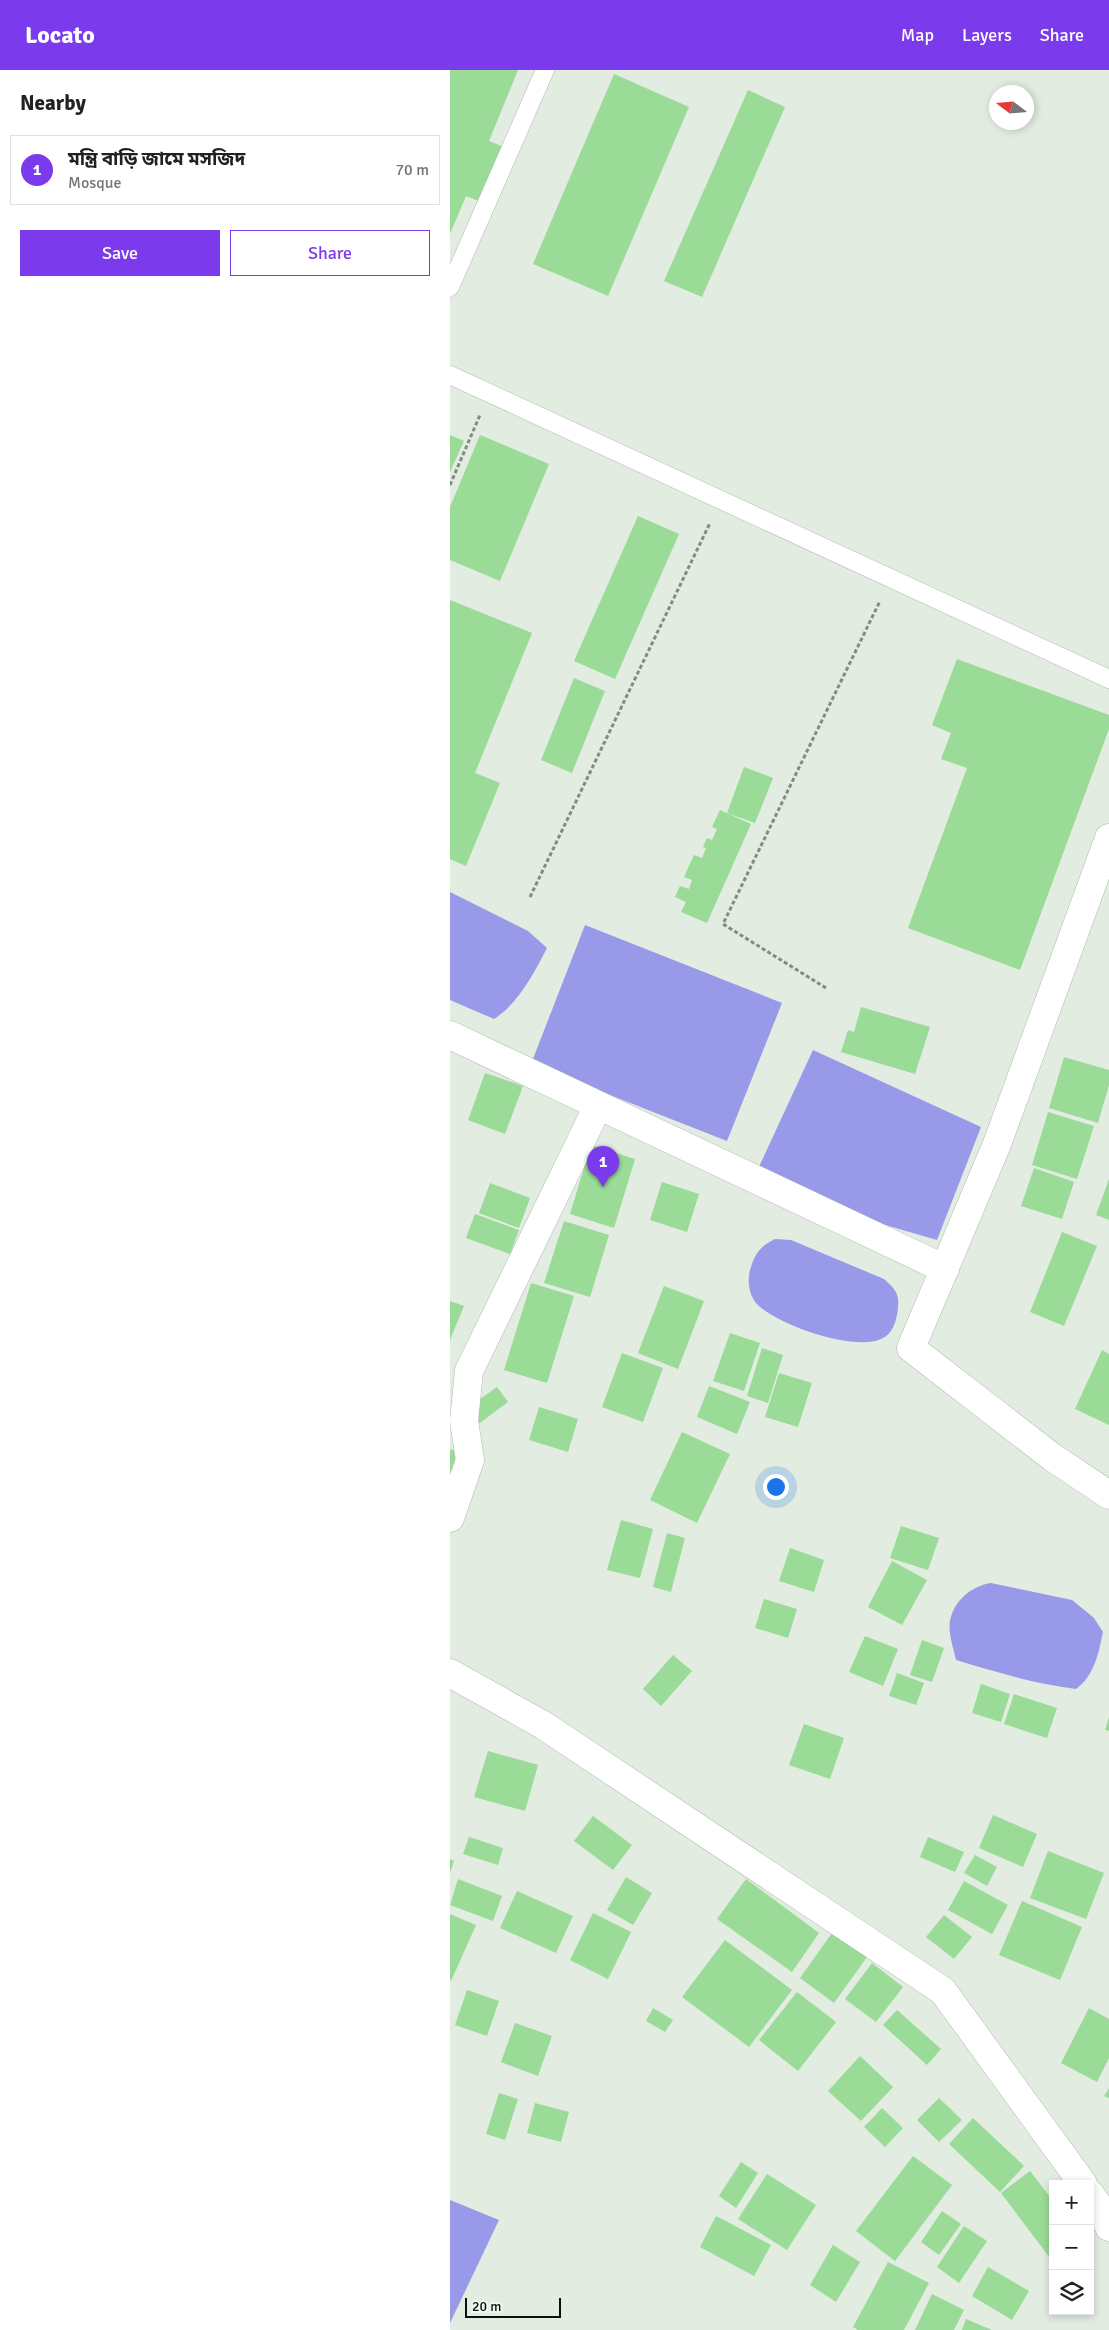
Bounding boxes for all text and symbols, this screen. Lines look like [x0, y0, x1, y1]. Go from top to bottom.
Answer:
text: Locato [25, 20, 95, 50]
text: Map [901, 24, 934, 46]
text: Layers [962, 24, 1012, 46]
text: Share [1040, 24, 1084, 46]
north arrow [989, 85, 1034, 130]
text: Nearby [20, 90, 86, 116]
text: মন্ত্রি বাড়ি জামে মসজিদ [68, 147, 245, 171]
text: 1 [33, 160, 41, 180]
text: 70 m [395, 160, 429, 180]
text: Mosque [68, 173, 121, 193]
button: Save [20, 230, 220, 276]
button: Share [230, 230, 430, 276]
pin: 1 [587, 1146, 619, 1187]
your location [763, 1474, 789, 1500]
map controls [1049, 2180, 1094, 2315]
button: + [1049, 2180, 1094, 2225]
button: − [1049, 2225, 1094, 2270]
button: layers [1049, 2270, 1094, 2315]
scale bar [465, 2295, 561, 2318]
text: 20 m [472, 2298, 501, 2315]

